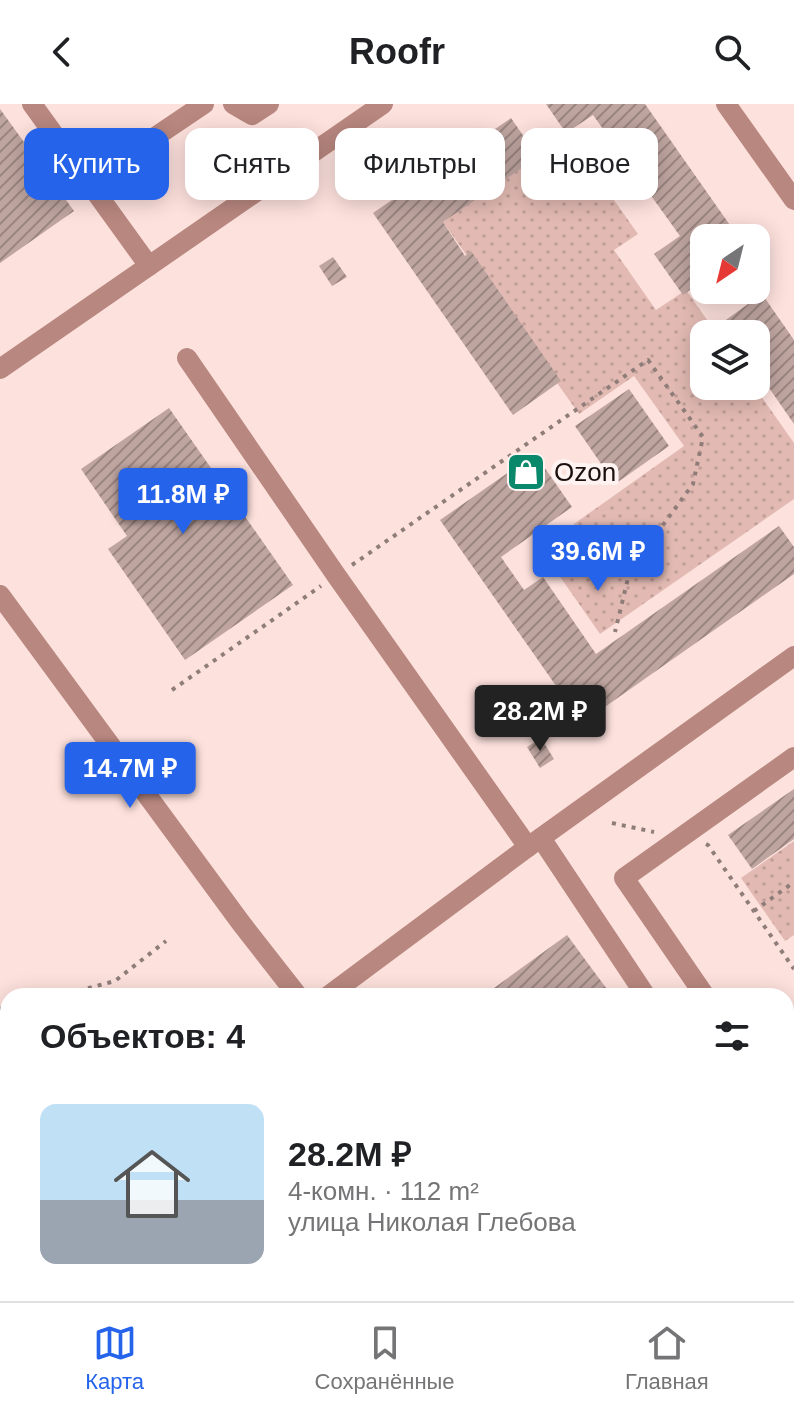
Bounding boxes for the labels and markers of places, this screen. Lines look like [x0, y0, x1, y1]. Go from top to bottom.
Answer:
shop icon: Ozon [505, 451, 547, 493]
place label: Ozon [554, 457, 616, 487]
pin: 11.8M ₽ [109, 468, 257, 536]
pin: 39.6M ₽ [524, 525, 672, 593]
pin: 28.2M ₽ [466, 685, 614, 753]
pin: 14.7M ₽ [56, 742, 204, 810]

